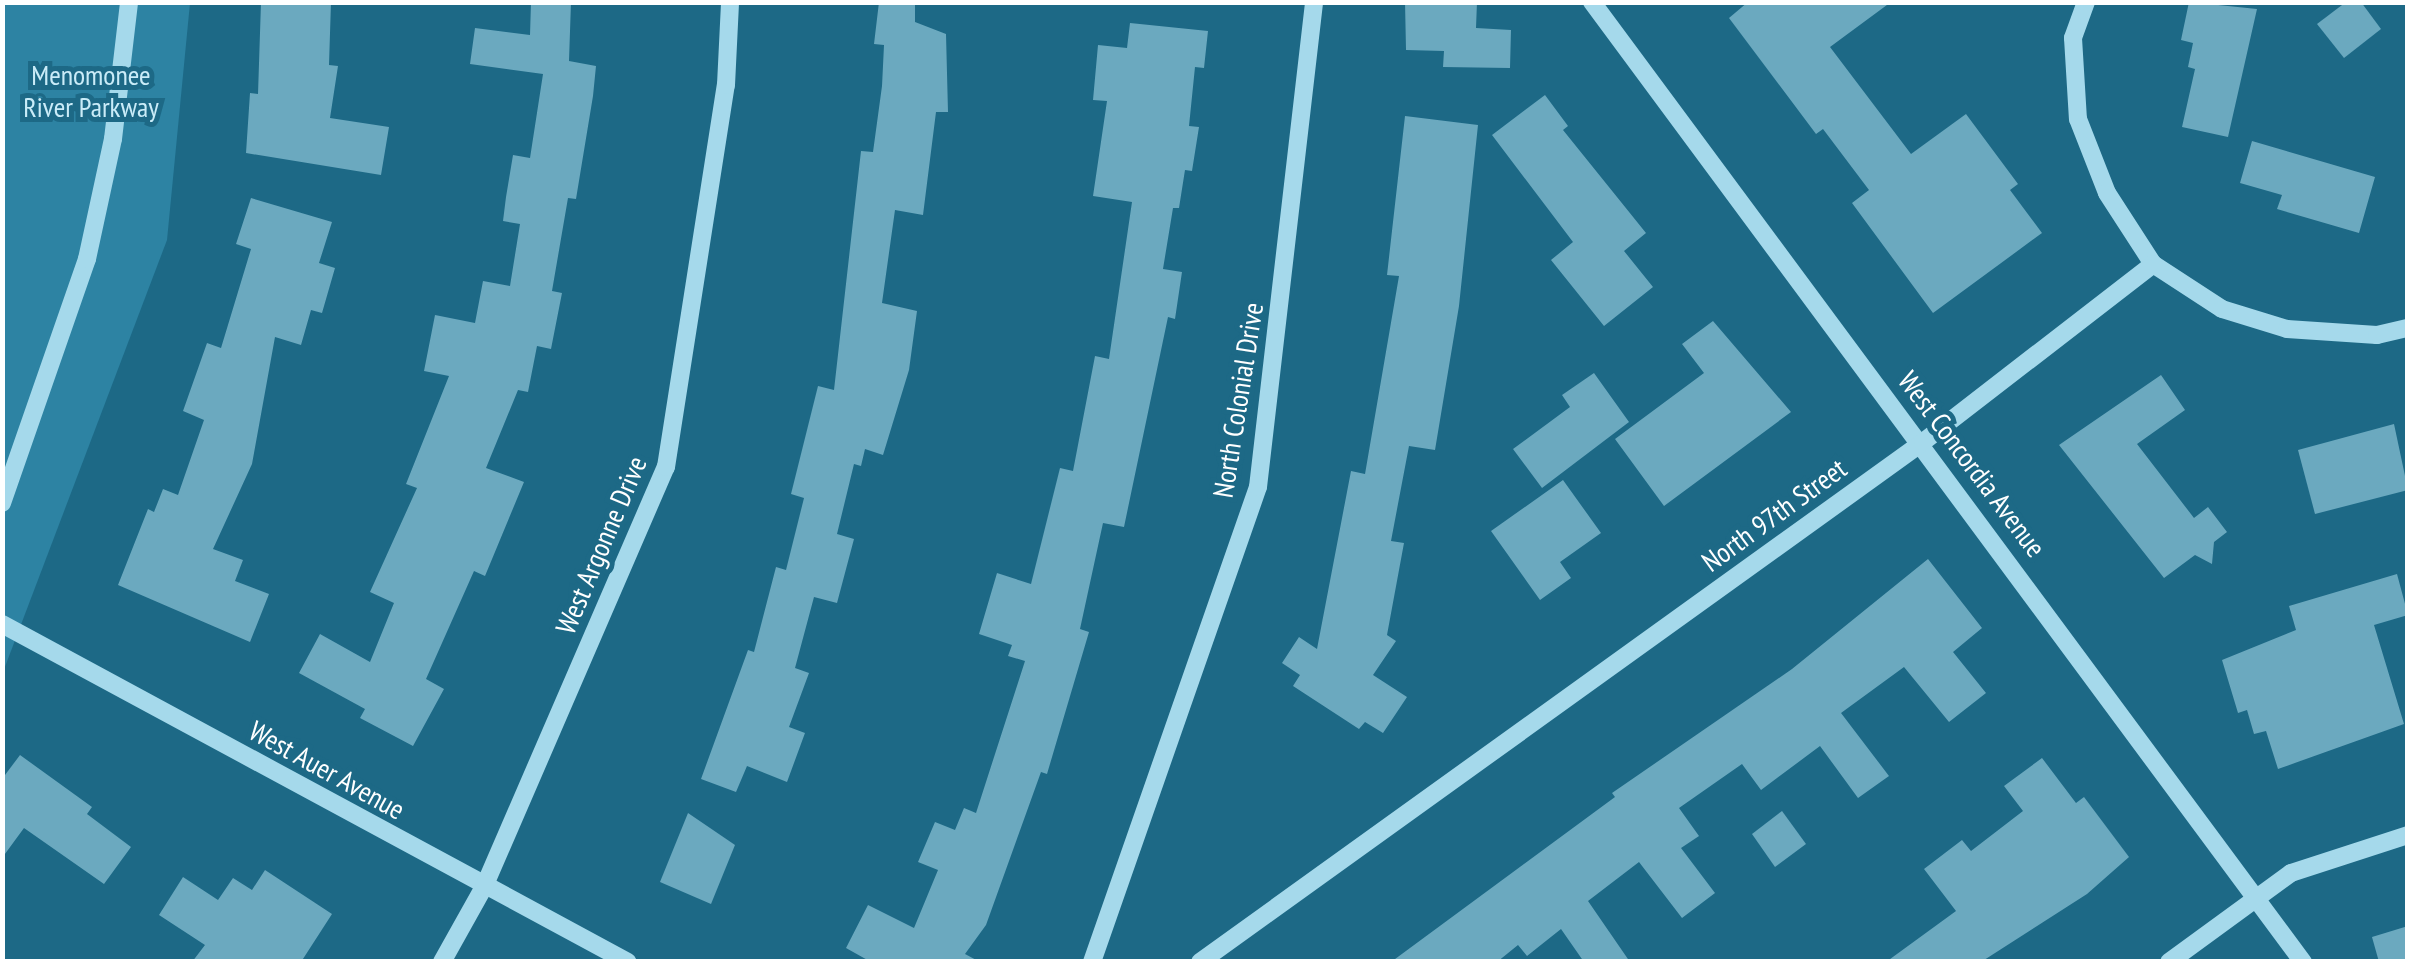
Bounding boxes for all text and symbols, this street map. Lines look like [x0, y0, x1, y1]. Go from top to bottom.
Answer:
park label: Menomonee River Parkway [23, 58, 159, 124]
street label: North Colonial Drive [1206, 300, 1270, 500]
street label: West Concordia Avenue [1891, 364, 2053, 564]
street label: West Argonne Drive [548, 451, 654, 639]
street label: North 97th Street [1695, 451, 1853, 579]
street label: West Auer Avenue [243, 713, 411, 827]

